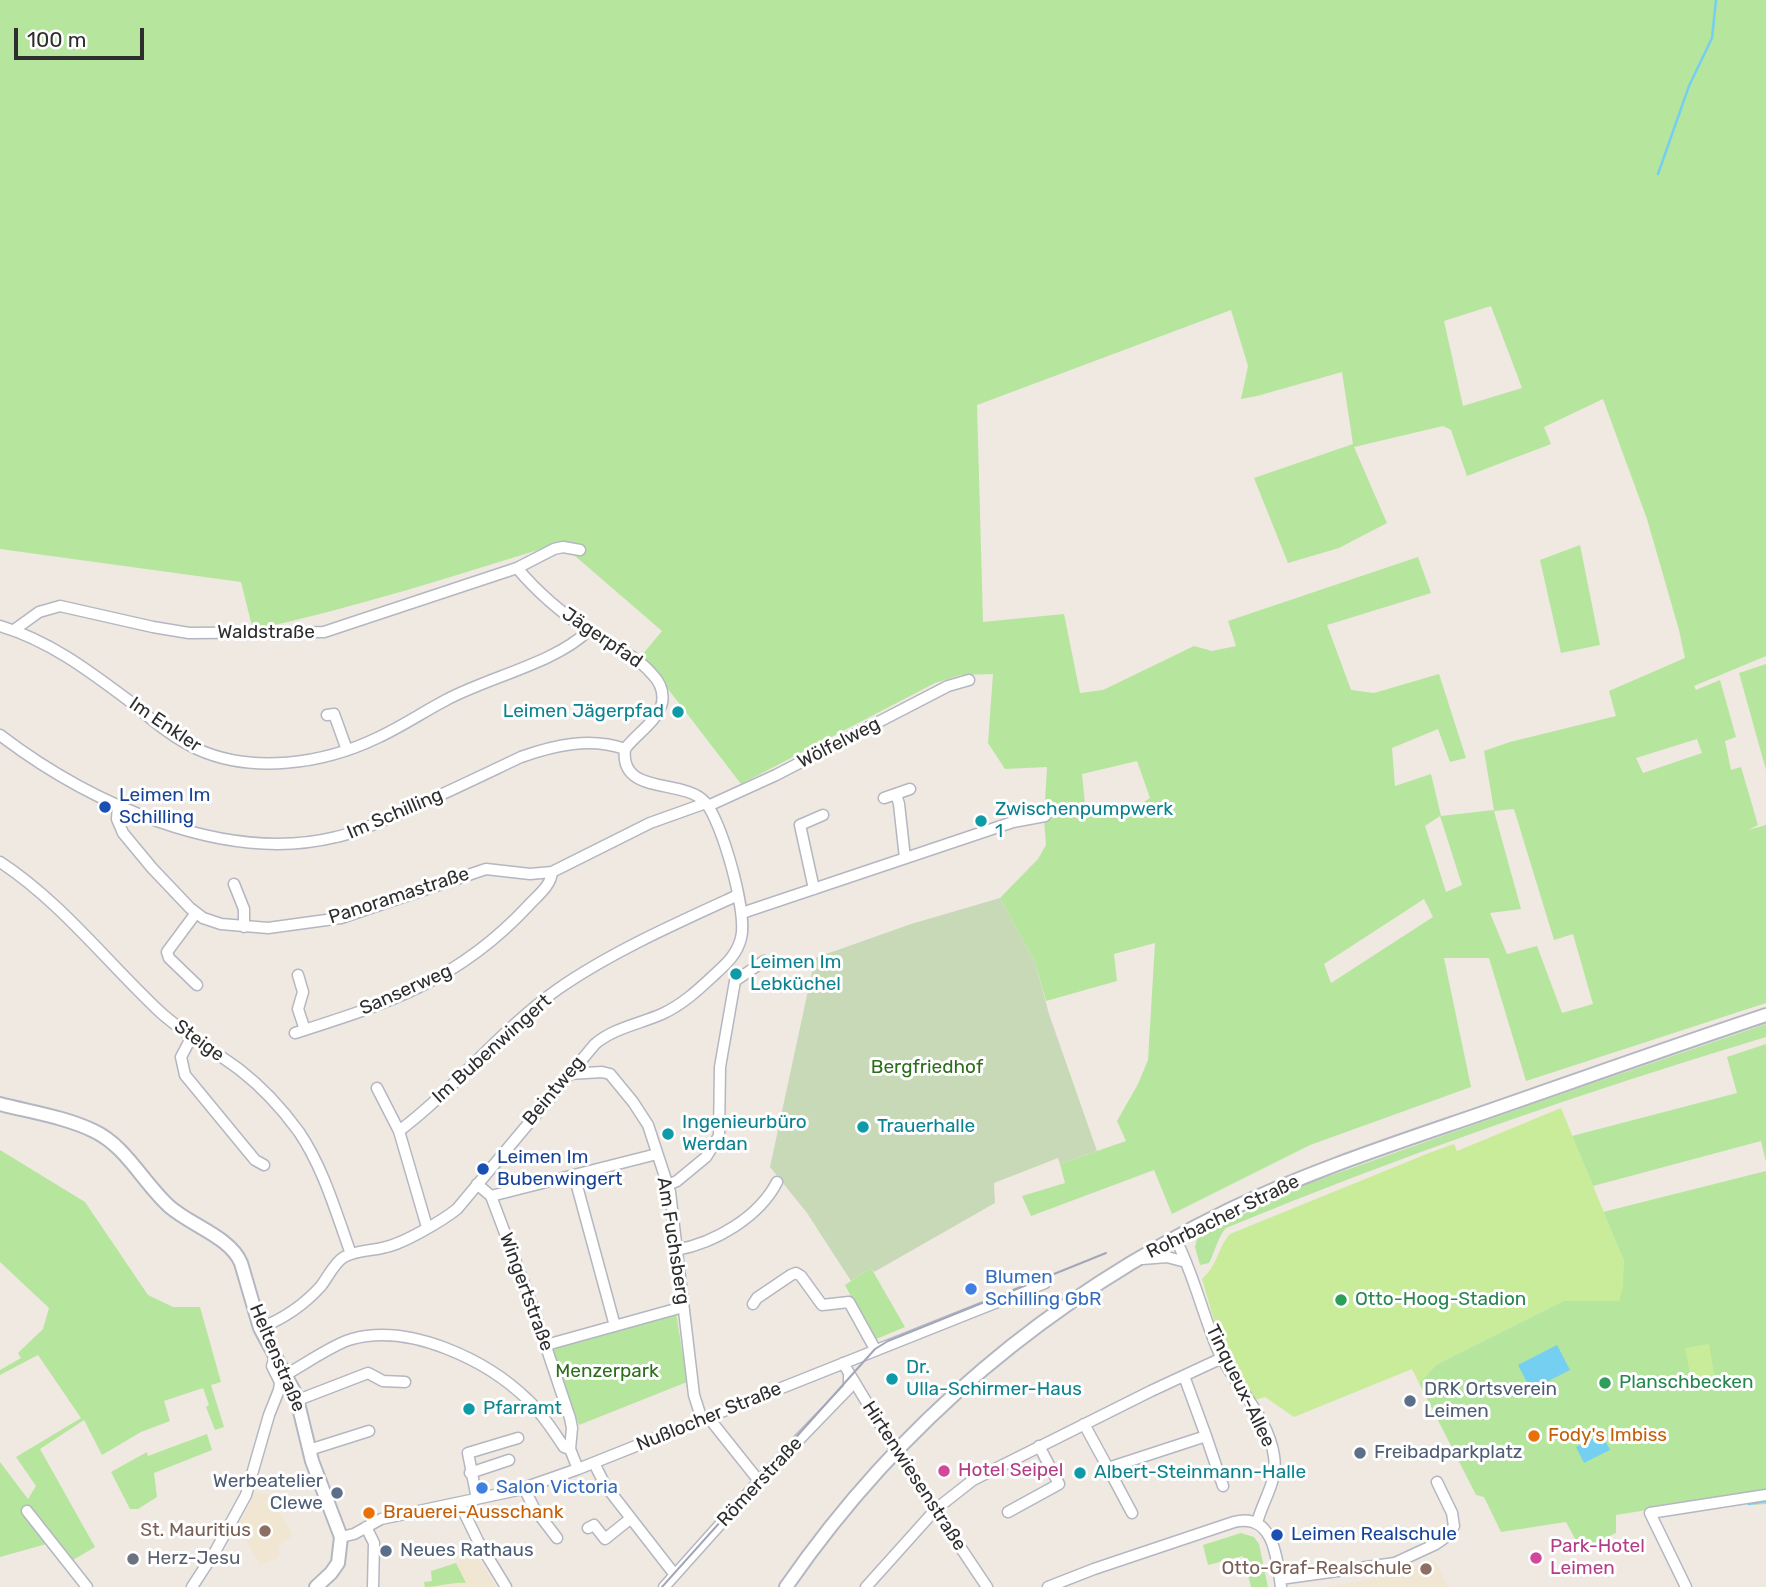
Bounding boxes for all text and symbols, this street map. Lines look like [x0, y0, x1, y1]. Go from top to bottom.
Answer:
scale bar [18, 14, 147, 58]
text: 100 m [27, 27, 86, 52]
street label: Jägerpfad [558, 603, 646, 673]
street label: Waldstraße [217, 622, 315, 644]
street label: Im Enkler [125, 693, 205, 757]
place label: Leimen Jägerpfad [503, 701, 664, 723]
marker: Leimen Jägerpfad [670, 704, 686, 720]
street label: Wölfelweg [794, 712, 884, 774]
street label: Im Schilling [344, 784, 446, 844]
place label: Leimen Im Schilling [119, 785, 211, 829]
marker: Leimen Im Schilling [97, 799, 113, 815]
place label: Zwischenpumpwerk 1 [995, 799, 1173, 843]
marker: Zwischenpumpwerk 1 [973, 813, 989, 829]
street label: Panoramastraße [326, 863, 472, 929]
place label: Leimen Im Lebküchel [750, 952, 842, 996]
street label: Sanserweg [356, 960, 456, 1020]
marker: Leimen Im Lebküchel [728, 966, 744, 982]
street label: Im Bubenwingert [428, 990, 556, 1108]
street label: Steige [169, 1015, 229, 1067]
street label: Beintweg [518, 1052, 590, 1130]
park label: Bergfriedhof [871, 1057, 983, 1079]
place label: Ingenieurbüro Werdan [682, 1112, 807, 1156]
place label: Trauerhalle [877, 1116, 975, 1138]
marker: Trauerhalle [855, 1119, 871, 1135]
marker: Ingenieurbüro Werdan [660, 1126, 676, 1142]
place label: Leimen Im Bubenwingert [497, 1147, 622, 1191]
marker: Leimen Im Bubenwingert [475, 1161, 491, 1177]
street label: Rohrbacher Straße [1143, 1170, 1303, 1264]
street label: Am Fuchsberg [652, 1176, 694, 1306]
street label: Wingertstraße [494, 1230, 558, 1354]
place label: Blumen Schilling GbR [985, 1267, 1102, 1311]
marker: Blumen Schilling GbR [963, 1281, 979, 1297]
place label: Otto-Hoog-Stadion [1355, 1289, 1526, 1311]
marker: Otto-Hoog-Stadion [1333, 1292, 1349, 1308]
street label: Heltenstraße [244, 1301, 310, 1415]
street label: Tinqueux-Allee [1200, 1321, 1280, 1451]
place label: Dr. Ulla-Schirmer-Haus [906, 1357, 1082, 1401]
park label: Menzerpark [555, 1361, 659, 1383]
marker: Dr. Ulla-Schirmer-Haus [884, 1371, 900, 1387]
place label: Planschbecken [1619, 1372, 1753, 1394]
marker: Planschbecken [1597, 1375, 1613, 1391]
street label: Nußlocher Straße [633, 1377, 785, 1457]
place label: DRK Ortsverein Leimen [1424, 1379, 1557, 1423]
marker: DRK Ortsverein Leimen [1402, 1393, 1418, 1409]
street label: Hirtenwiesenstraße [857, 1397, 971, 1555]
place label: Pfarramt [483, 1398, 562, 1420]
marker: Pfarramt [461, 1401, 477, 1417]
place label: Fody's Imbiss [1548, 1425, 1667, 1447]
marker: Fody's Imbiss [1526, 1428, 1542, 1444]
street label: Römerstraße [713, 1432, 807, 1532]
place label: Freibadparkplatz [1374, 1442, 1522, 1464]
marker: Freibadparkplatz [1352, 1445, 1368, 1461]
place label: Hotel Seipel [958, 1460, 1063, 1482]
place label: Albert-Steinmann-Halle [1094, 1462, 1306, 1484]
marker: Hotel Seipel [936, 1463, 952, 1479]
marker: Albert-Steinmann-Halle [1072, 1465, 1088, 1481]
place label: Werbeatelier Clewe [213, 1471, 323, 1515]
place label: Salon Victoria [496, 1477, 618, 1499]
marker: Salon Victoria [474, 1480, 490, 1496]
marker: Werbeatelier Clewe [329, 1485, 345, 1501]
place label: Brauerei-Ausschank [383, 1502, 564, 1524]
marker: Brauerei-Ausschank [361, 1505, 377, 1521]
place label: St. Mauritius [140, 1520, 251, 1542]
marker: St. Mauritius [257, 1523, 273, 1539]
place label: Leimen Realschule [1291, 1524, 1457, 1546]
marker: Leimen Realschule [1269, 1527, 1285, 1543]
place label: Park-Hotel Leimen [1550, 1536, 1645, 1580]
place label: Neues Rathaus [400, 1540, 534, 1562]
marker: Neues Rathaus [378, 1543, 394, 1559]
place label: Herz-Jesu [147, 1548, 240, 1570]
marker: Park-Hotel Leimen [1528, 1550, 1544, 1566]
marker: Herz-Jesu [125, 1551, 141, 1567]
place label: Otto-Graf-Realschule [1221, 1558, 1412, 1580]
marker: Otto-Graf-Realschule [1418, 1561, 1434, 1577]

